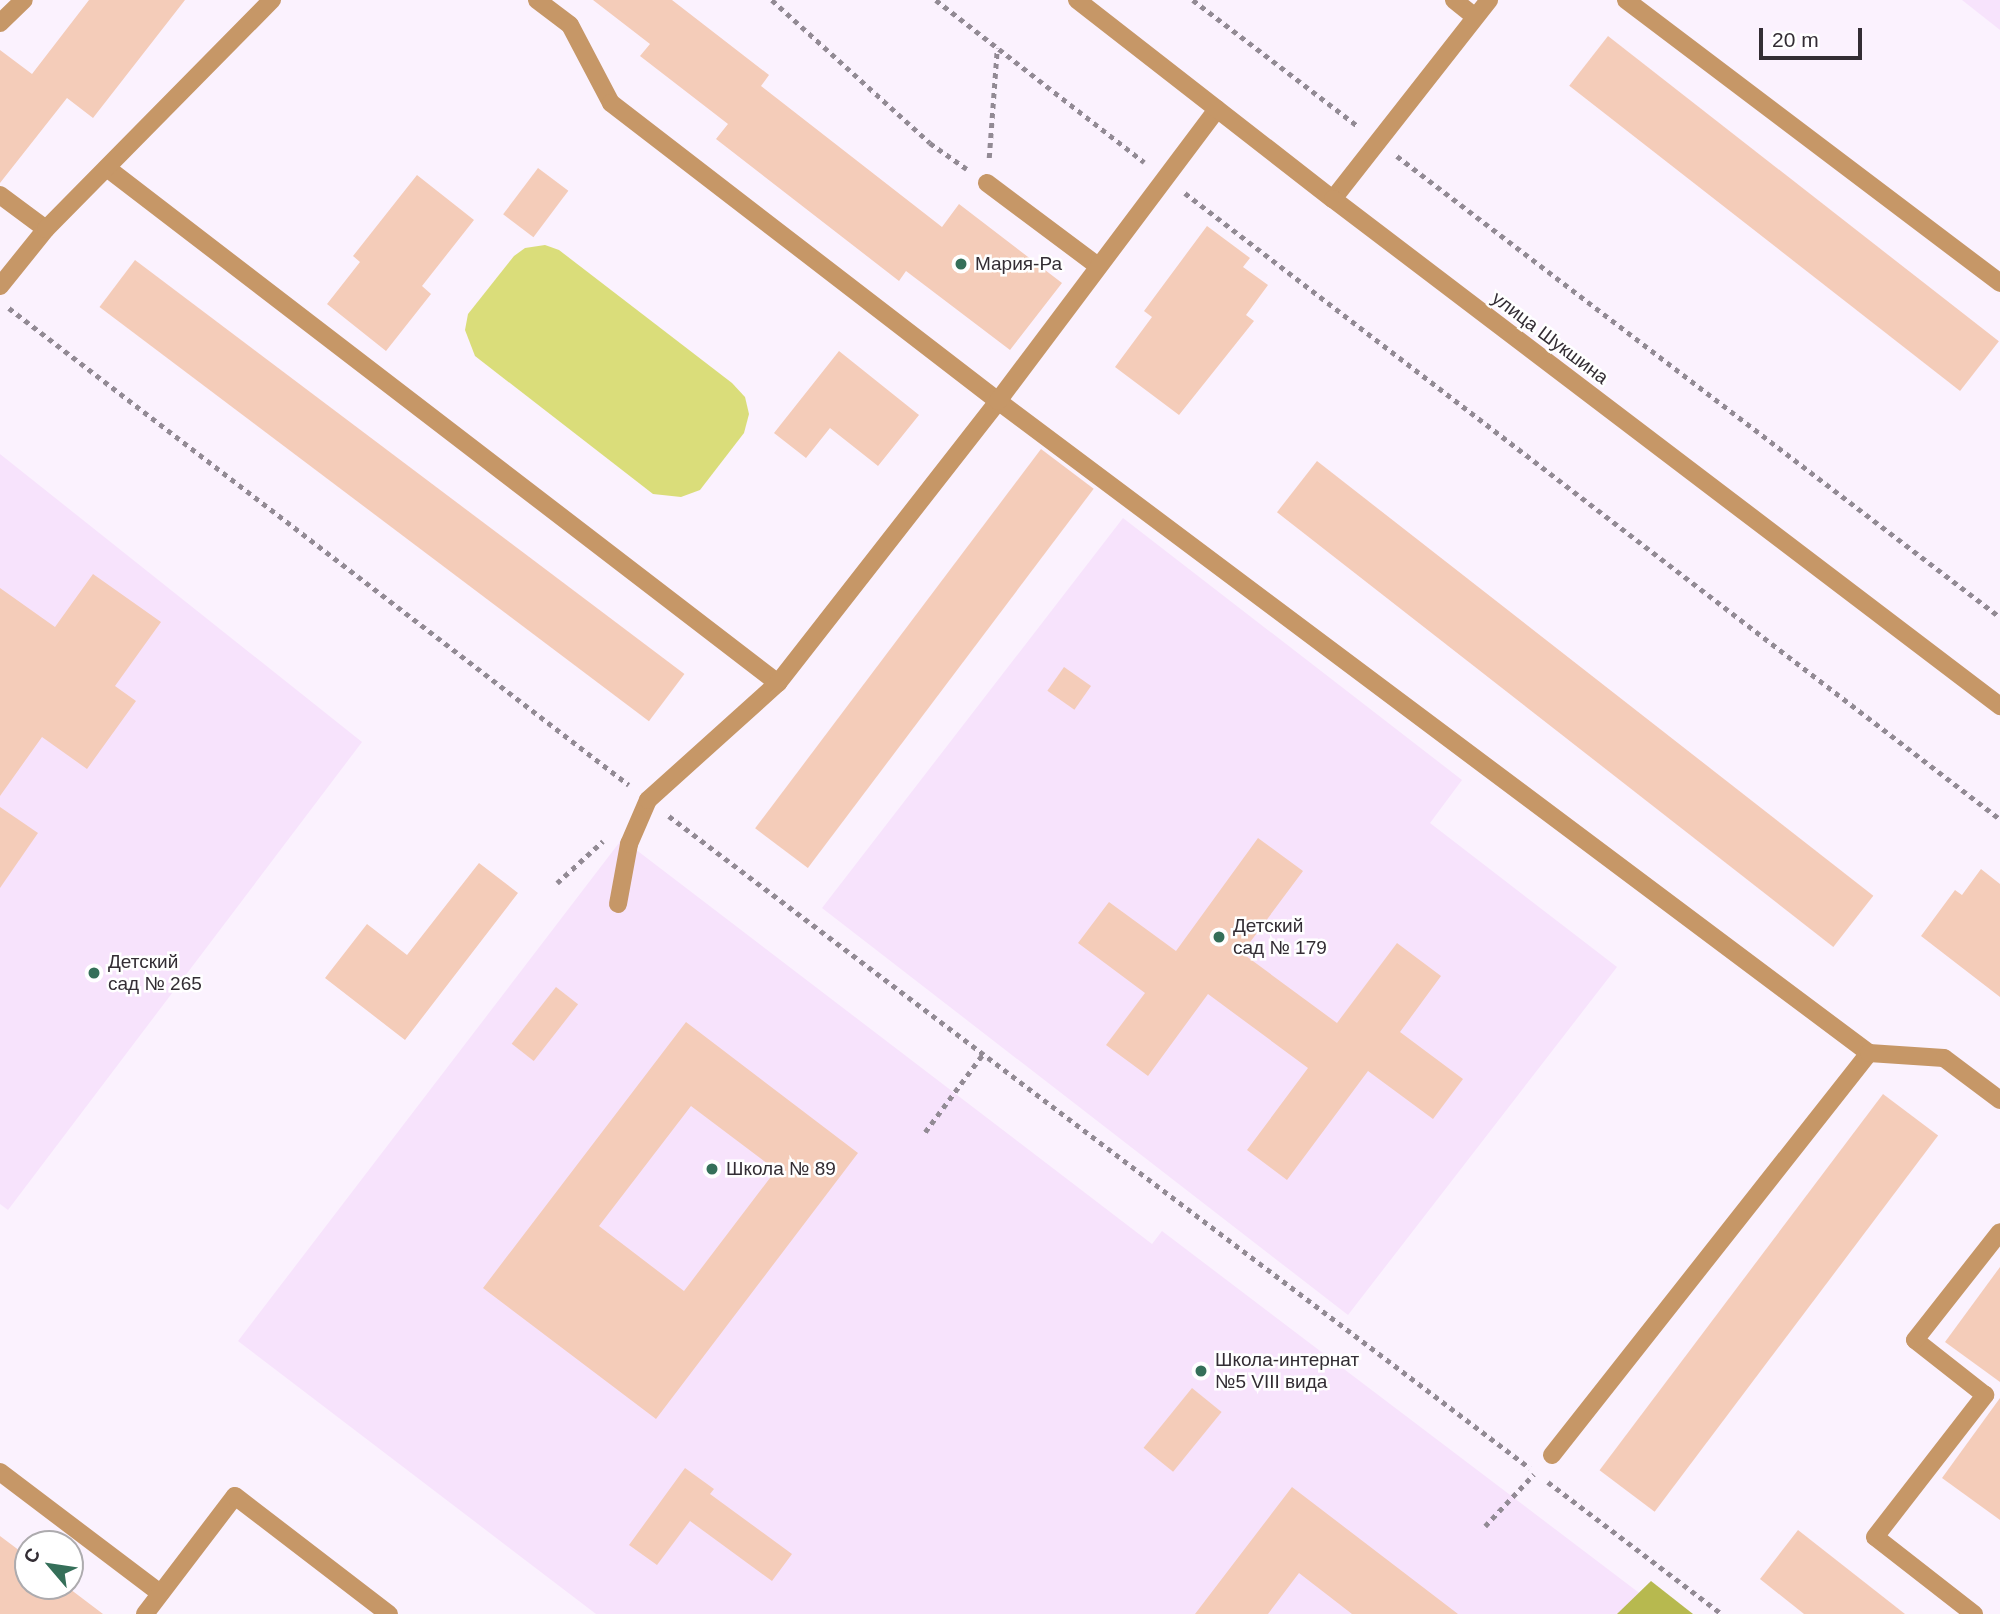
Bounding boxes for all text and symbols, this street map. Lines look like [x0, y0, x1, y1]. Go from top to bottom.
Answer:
scale bar [1762, 14, 1865, 58]
text: 20 m [1772, 28, 1819, 51]
place label: Мария-Ра [975, 253, 1062, 275]
marker: Мария-Ра [953, 256, 969, 272]
street label: улица Шукшина [1487, 287, 1613, 389]
place label: Детский сад № 179 [1233, 915, 1327, 959]
marker: Детский сад № 179 [1211, 929, 1227, 945]
place label: Детский сад № 265 [108, 951, 202, 995]
marker: Детский сад № 265 [86, 965, 102, 981]
place label: Школа № 89 [726, 1158, 836, 1180]
marker: Школа № 89 [704, 1161, 720, 1177]
place label: Школа-интернат №5 VIII вида [1215, 1349, 1359, 1393]
marker: Школа-интернат №5 VIII вида [1193, 1363, 1209, 1379]
north arrow [14, 1530, 84, 1600]
text: С [19, 1544, 44, 1567]

